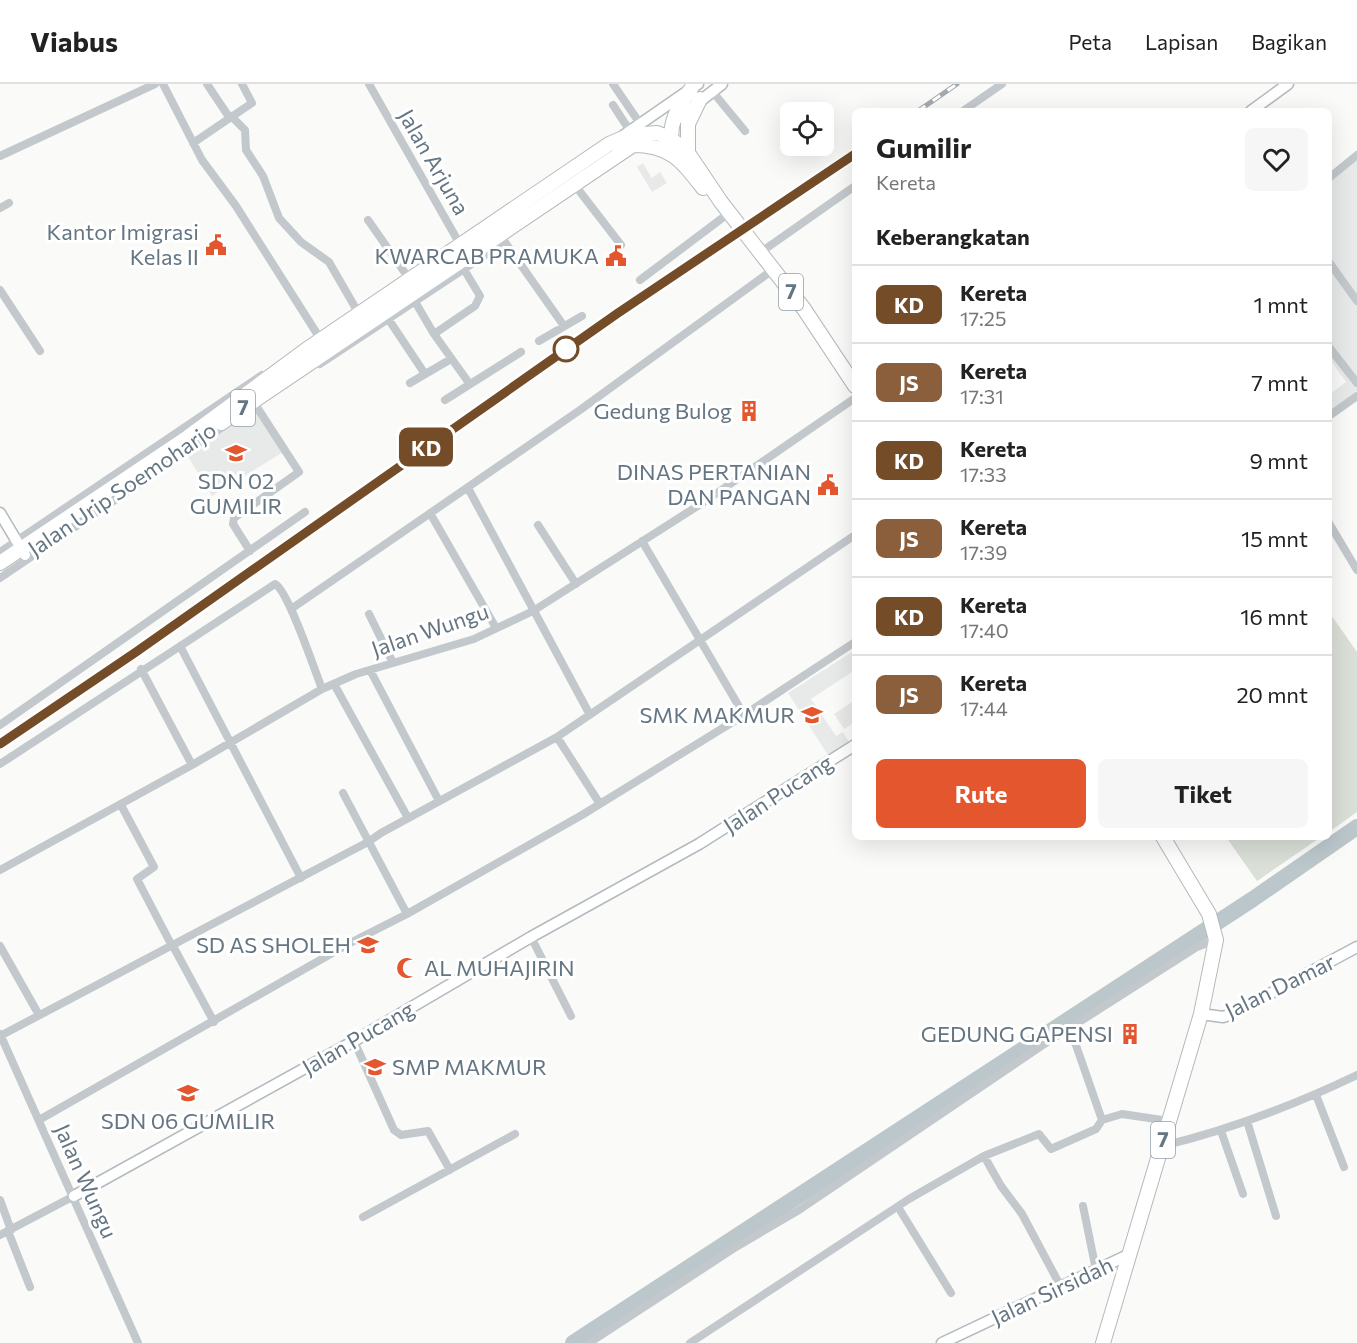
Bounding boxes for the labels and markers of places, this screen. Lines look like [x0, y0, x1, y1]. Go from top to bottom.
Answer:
place label: Kantor Imigrasi Kelas II [46, 218, 199, 270]
public building icon: Kantor Imigrasi Kelas II [204, 233, 228, 257]
place label: KWARCAB PRAMUKA [375, 242, 599, 269]
public building icon: KWARCAB PRAMUKA [604, 244, 628, 268]
unlabelled marker [553, 336, 579, 362]
place label: Gedung Bulog [593, 397, 732, 424]
building icon: Gedung Bulog [737, 399, 761, 423]
school or university icon: SDN 02 GUMILIR [224, 441, 248, 465]
place label: DINAS PERTANIAN DAN PANGAN [617, 458, 811, 510]
place label: SDN 02 GUMILIR [190, 467, 283, 519]
public building icon: DINAS PERTANIAN DAN PANGAN [816, 473, 840, 497]
place label: SMK MAKMUR [639, 701, 795, 728]
school or university icon: SMK MAKMUR [800, 703, 824, 727]
place label: SD AS SHOLEH [196, 931, 351, 958]
school or university icon: SD AS SHOLEH [356, 933, 380, 957]
place label: AL MUHAJIRIN [424, 954, 575, 981]
mosque icon: AL MUHAJIRIN [395, 956, 419, 980]
place label: GEDUNG GAPENSI [921, 1020, 1113, 1047]
building icon: GEDUNG GAPENSI [1118, 1022, 1142, 1046]
place label: SMP MAKMUR [392, 1053, 547, 1080]
school or university icon: SMP MAKMUR [363, 1055, 387, 1079]
school or university icon: SDN 06 GUMILIR [176, 1081, 200, 1105]
place label: SDN 06 GUMILIR [101, 1107, 275, 1134]

